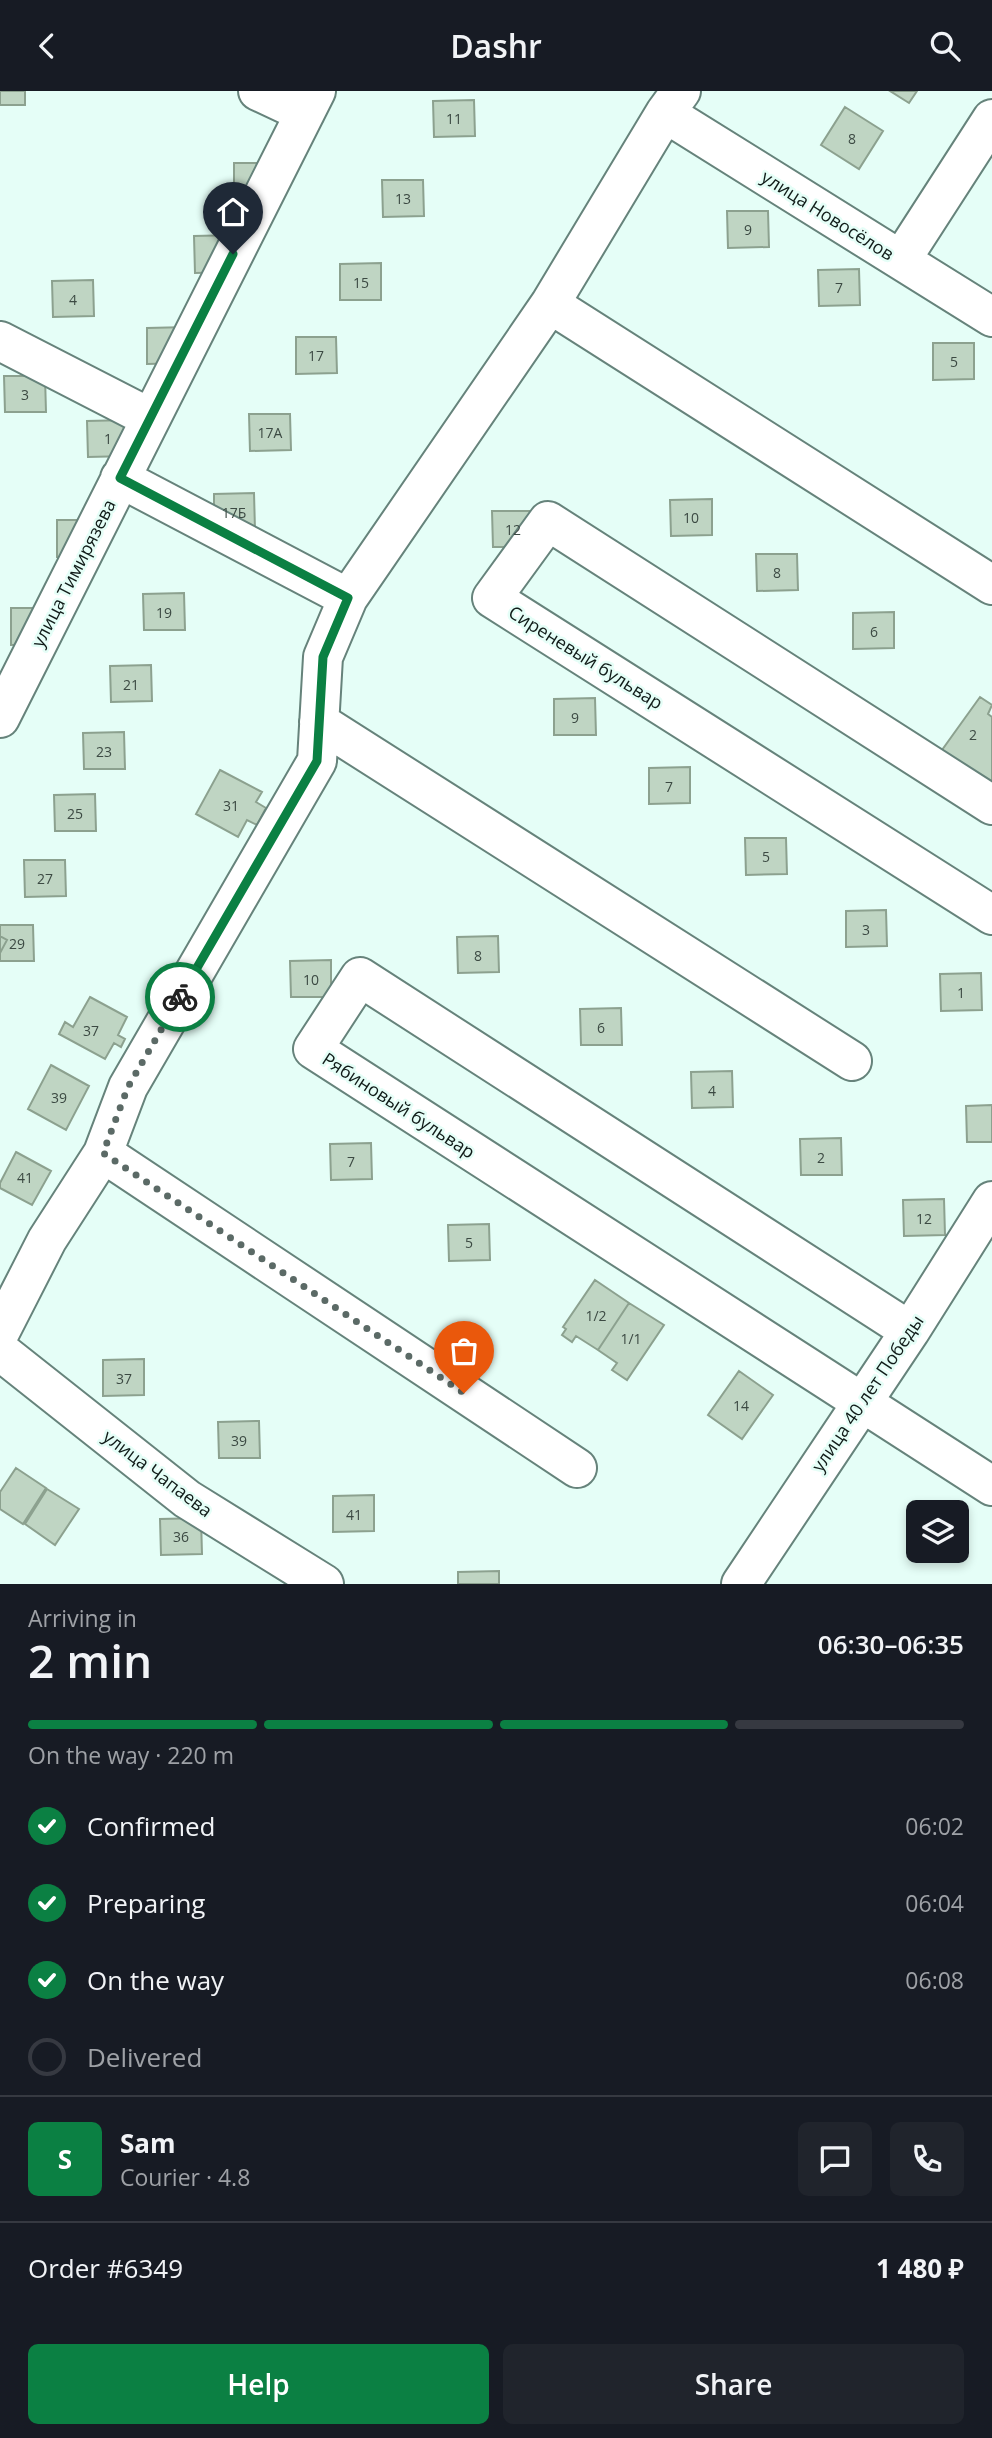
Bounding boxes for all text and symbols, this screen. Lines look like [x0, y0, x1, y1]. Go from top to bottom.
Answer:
text: Dashr [450, 24, 542, 67]
icon: back [28, 27, 66, 65]
icon: search [926, 27, 964, 65]
house number: 11 [446, 109, 462, 128]
house number: 8 [848, 129, 856, 148]
street label: улица Новосёлов [757, 165, 899, 265]
pin [203, 182, 263, 254]
house number: 13 [395, 189, 411, 208]
icon: home [214, 193, 252, 231]
house number: 9 [744, 220, 752, 239]
house number: 15 [353, 273, 369, 292]
house number: 7 [835, 278, 843, 297]
house number: 4 [69, 290, 77, 309]
house number: 17 [308, 346, 324, 365]
house number: 5 [950, 352, 958, 371]
house number: 3 [21, 385, 29, 404]
house number: 17А [258, 423, 283, 442]
house number: 1 [104, 429, 112, 448]
street label: улица Тимирязева [25, 495, 121, 651]
house number: 17Б [222, 503, 246, 522]
house number: 10 [683, 508, 699, 527]
house number: 12 [505, 520, 521, 539]
house number: 8 [773, 563, 781, 582]
street label: Сиреневый бульвар [504, 600, 668, 714]
house number: 19 [156, 603, 172, 622]
house number: 6 [870, 622, 878, 641]
house number: 21 [123, 675, 139, 694]
house number: 9 [571, 708, 579, 727]
house number: 2 [969, 725, 977, 744]
house number: 23 [96, 742, 112, 761]
house number: 7 [665, 777, 673, 796]
house number: 31 [223, 796, 239, 815]
house number: 25 [67, 804, 83, 823]
house number: 5 [762, 847, 770, 866]
house number: 27 [37, 869, 53, 888]
house number: 3 [862, 920, 870, 939]
house number: 29 [9, 934, 25, 953]
house number: 8 [474, 946, 482, 965]
courier [145, 962, 215, 1032]
house number: 10 [303, 970, 319, 989]
icon: bike [161, 978, 199, 1016]
house number: 1 [957, 983, 965, 1002]
house number: 6 [597, 1018, 605, 1037]
house number: 37 [83, 1021, 99, 1040]
street label: Рябиновый бульвар [318, 1047, 480, 1163]
house number: 4 [708, 1081, 716, 1100]
house number: 39 [51, 1088, 67, 1107]
house number: 2 [817, 1148, 825, 1167]
house number: 7 [347, 1152, 355, 1171]
house number: 41 [17, 1168, 33, 1187]
house number: 12 [916, 1209, 932, 1228]
house number: 5 [465, 1233, 473, 1252]
house number: 1/2 [585, 1306, 607, 1325]
street label: улица 40 лет Победы [805, 1310, 929, 1476]
pin [434, 1321, 494, 1393]
house number: 1/1 [620, 1329, 642, 1348]
icon: bag [445, 1332, 483, 1370]
house number: 37 [116, 1369, 132, 1388]
house number: 14 [733, 1396, 749, 1415]
street label: улица Чапаева [99, 1424, 217, 1522]
house number: 39 [231, 1431, 247, 1450]
map controls [906, 1500, 969, 1563]
button: layers [906, 1500, 969, 1563]
house number: 41 [346, 1505, 362, 1524]
house number: 36 [173, 1527, 189, 1546]
text: Arriving in [28, 1602, 137, 1634]
text: 06:30–06:35 [818, 1626, 964, 1662]
text: 2 min [28, 1629, 152, 1691]
text: On the way · 220 m [28, 1739, 234, 1771]
icon: check [28, 1807, 66, 1845]
text: Confirmed [87, 1808, 215, 1844]
text: 06:02 [905, 1810, 964, 1842]
icon: check [28, 1884, 66, 1922]
text: Preparing [87, 1885, 205, 1921]
text: 06:04 [905, 1887, 964, 1919]
icon: check [28, 1961, 66, 1999]
text: On the way [87, 1962, 224, 1998]
text: 06:08 [905, 1964, 964, 1996]
text: Delivered [87, 2039, 202, 2075]
button: chat [798, 2122, 872, 2196]
button: phone [890, 2122, 964, 2196]
text: Sam [120, 2125, 176, 2161]
text: S [58, 2141, 72, 2177]
text: Courier · 4.8 [120, 2161, 250, 2193]
text: Order #6349 [28, 2250, 183, 2286]
text: 1 480 ₽ [876, 2250, 964, 2286]
button: Help [28, 2344, 489, 2424]
button: Share [503, 2344, 964, 2424]

